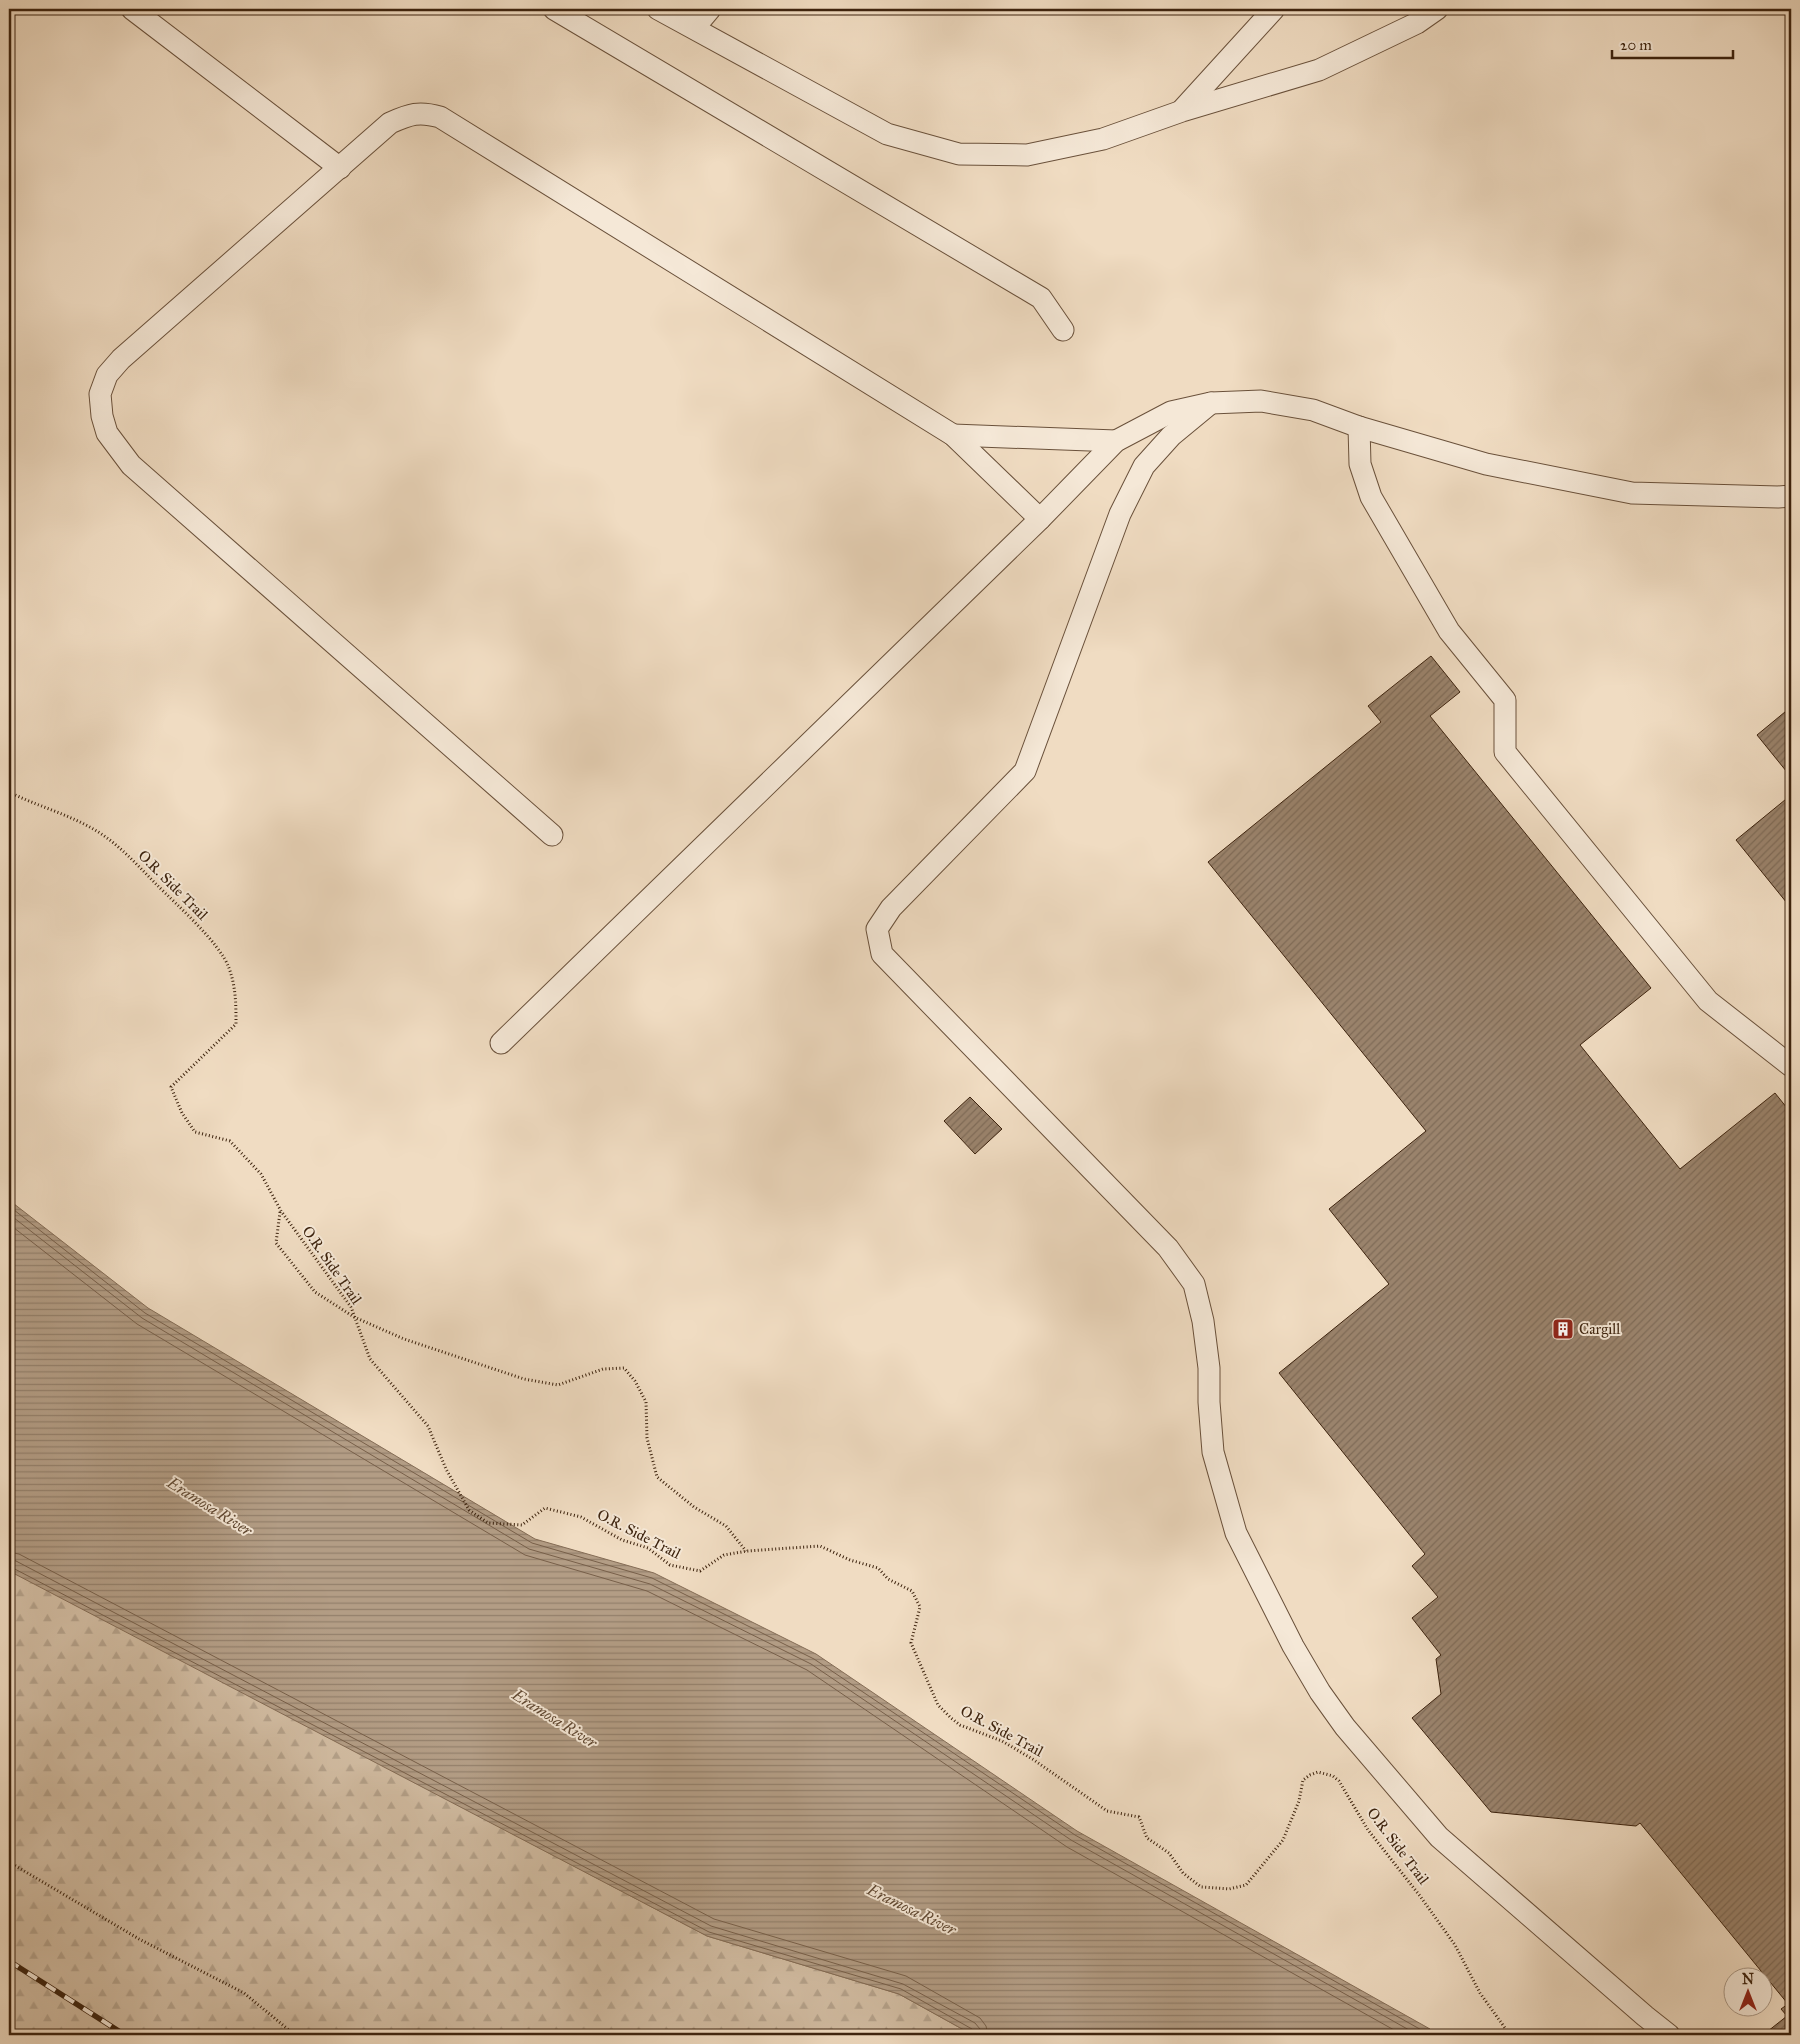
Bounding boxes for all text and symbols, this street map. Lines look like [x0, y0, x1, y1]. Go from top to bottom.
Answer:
scale bar [1612, 28, 1734, 60]
text: 20 m [1620, 36, 1652, 54]
street label: O.R. Side Trail [134, 846, 212, 924]
street label: O.R. Side Trail [298, 1222, 366, 1308]
building icon: Cargill [1551, 1317, 1575, 1341]
place label: Cargill [1579, 1320, 1621, 1338]
water label: Eramosa River [163, 1472, 257, 1541]
street label: O.R. Side Trail [594, 1505, 685, 1563]
water label: Eramosa River [508, 1684, 602, 1753]
street label: O.R. Side Trail [957, 1702, 1047, 1761]
street label: O.R. Side Trail [1363, 1804, 1433, 1889]
water label: Eramosa River [863, 1879, 960, 1940]
north arrow [1722, 1966, 1772, 2016]
text: N [1742, 1971, 1754, 1988]

